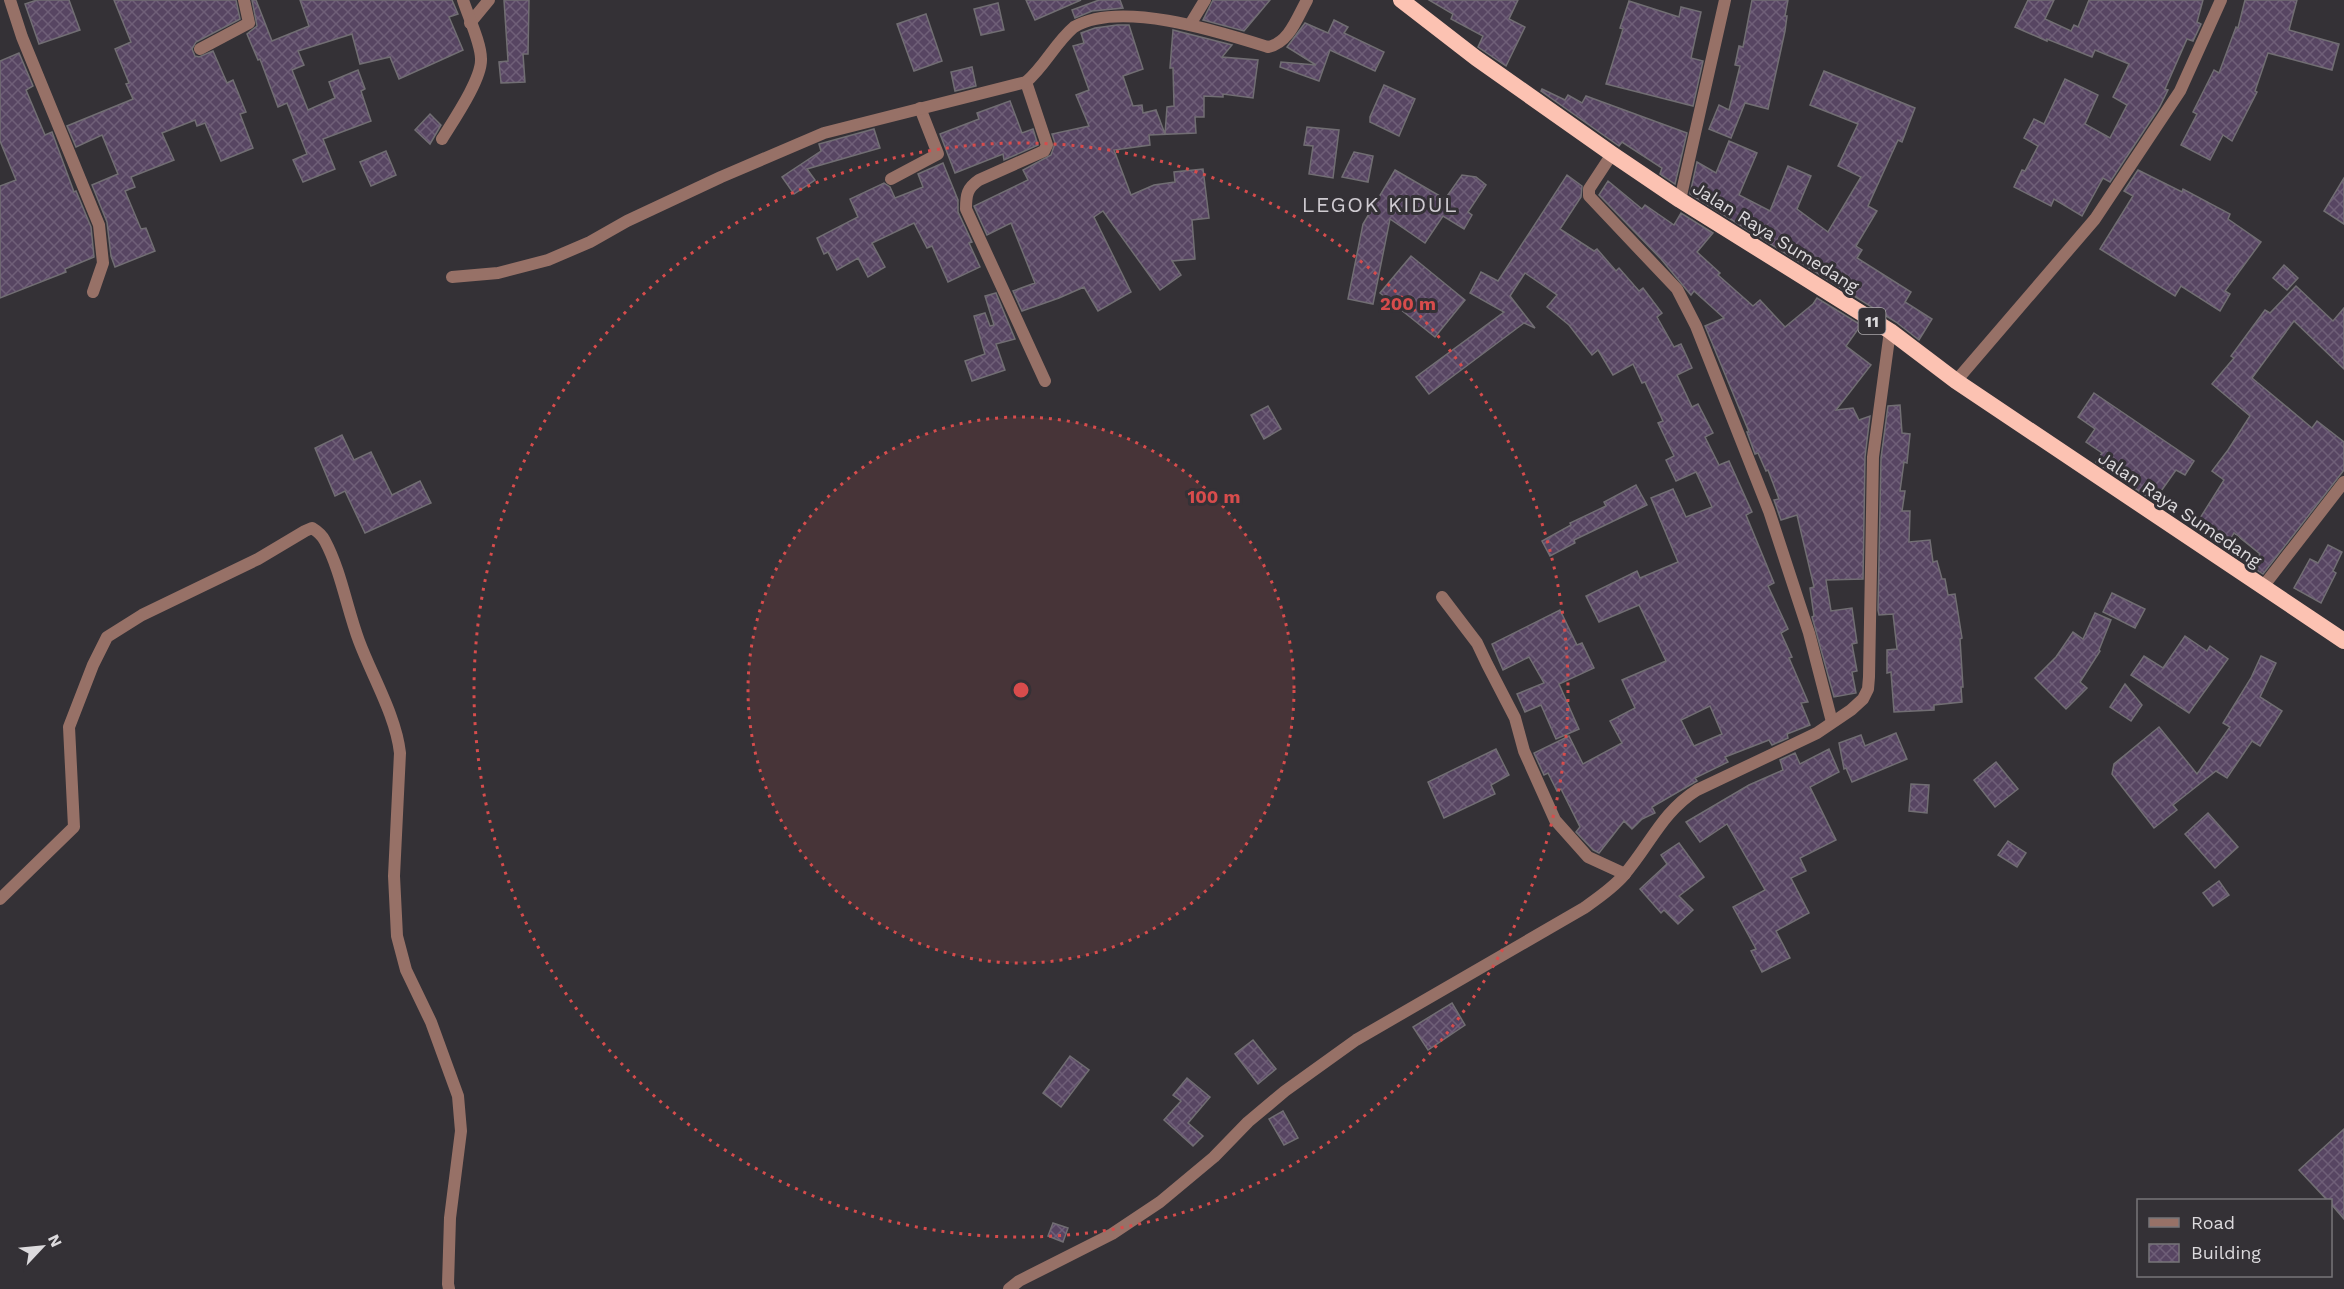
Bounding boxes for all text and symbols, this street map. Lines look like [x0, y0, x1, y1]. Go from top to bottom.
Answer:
street label: Jalan Raya Sumedang [1689, 177, 1863, 297]
district label: LEGOK KIDUL [1302, 192, 1458, 217]
text: 200 m [1380, 293, 1436, 314]
road number: 11 [1858, 308, 1886, 334]
street label: Jalan Raya Sumedang [2095, 447, 2266, 572]
text: 100 m [1187, 486, 1241, 507]
centre of rings [1011, 680, 1031, 700]
legend [2137, 1199, 2332, 1277]
text: Road [2191, 1212, 2235, 1233]
north arrow [12, 1217, 72, 1277]
text: N [44, 1231, 66, 1250]
text: Building [2191, 1242, 2261, 1263]

